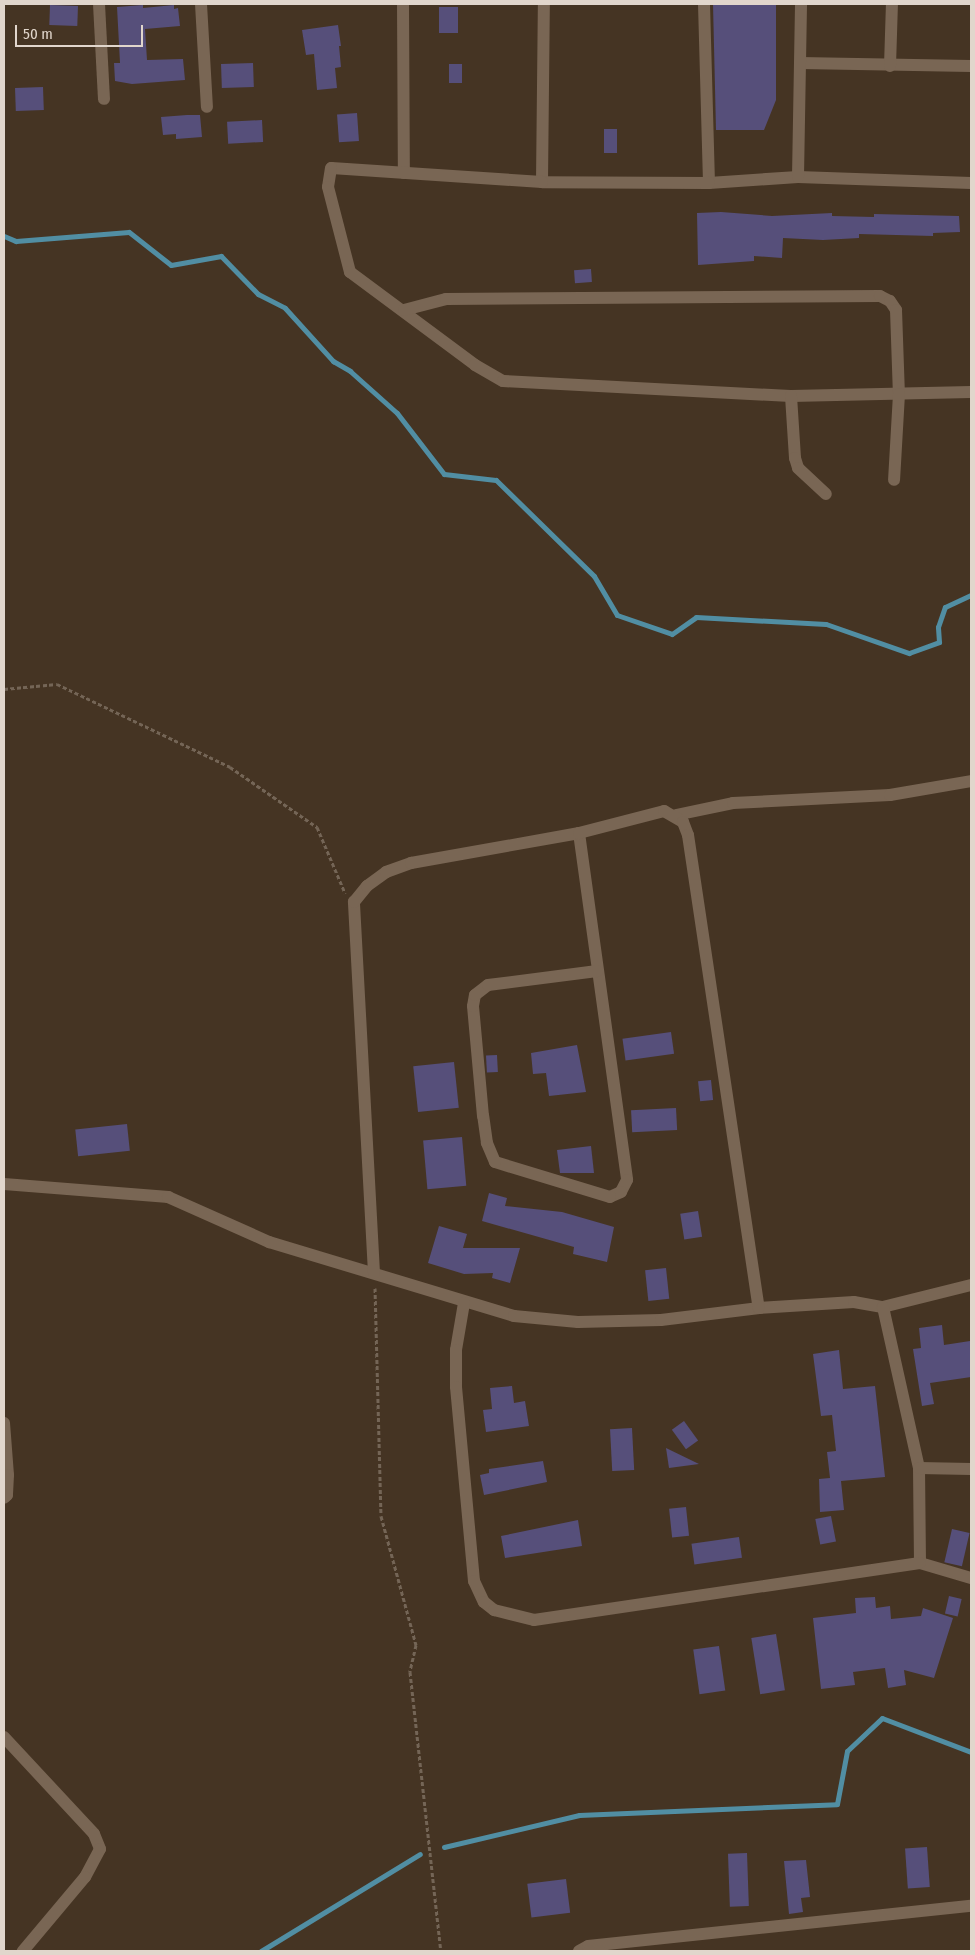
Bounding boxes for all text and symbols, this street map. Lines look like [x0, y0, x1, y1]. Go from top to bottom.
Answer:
scale bar [18, 15, 145, 47]
text: 50 m [23, 25, 53, 43]

